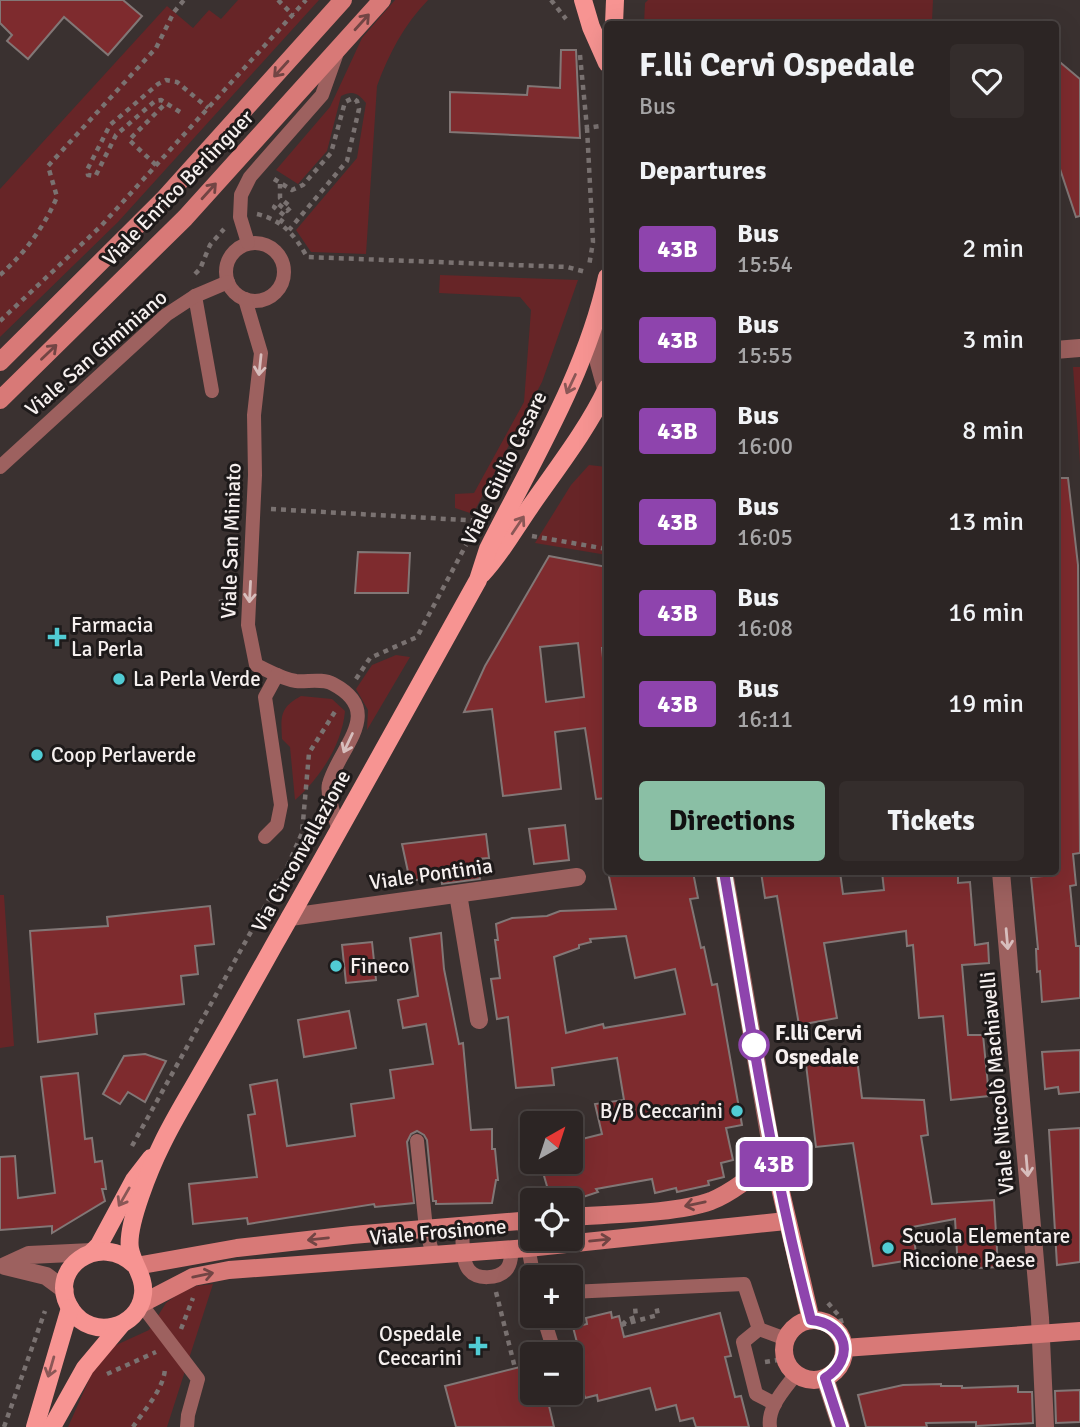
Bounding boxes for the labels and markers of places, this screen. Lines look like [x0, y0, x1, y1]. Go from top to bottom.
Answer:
place label: Farmacia La Perla [71, 612, 153, 662]
marker: Farmacia La Perla [49, 629, 65, 645]
place label: La Perla Verde [133, 666, 261, 692]
marker: La Perla Verde [111, 671, 127, 687]
place label: Coop Perlaverde [51, 742, 196, 768]
marker: Coop Perlaverde [29, 747, 45, 763]
place label: Fineco [350, 953, 409, 979]
marker: Fineco [328, 958, 344, 974]
place label: F.lli Cervi Ospedale [775, 1020, 862, 1070]
marker: F.lli Cervi Ospedale [739, 1030, 769, 1060]
place label: B/B Ceccarini [600, 1098, 723, 1124]
marker: B/B Ceccarini [729, 1103, 745, 1119]
place label: Scuola Elementare Riccione Paese [902, 1223, 1070, 1273]
marker: Scuola Elementare Riccione Paese [880, 1240, 896, 1256]
place label: Ospedale Ceccarini [378, 1321, 462, 1371]
marker: Ospedale Ceccarini [468, 1336, 488, 1356]

